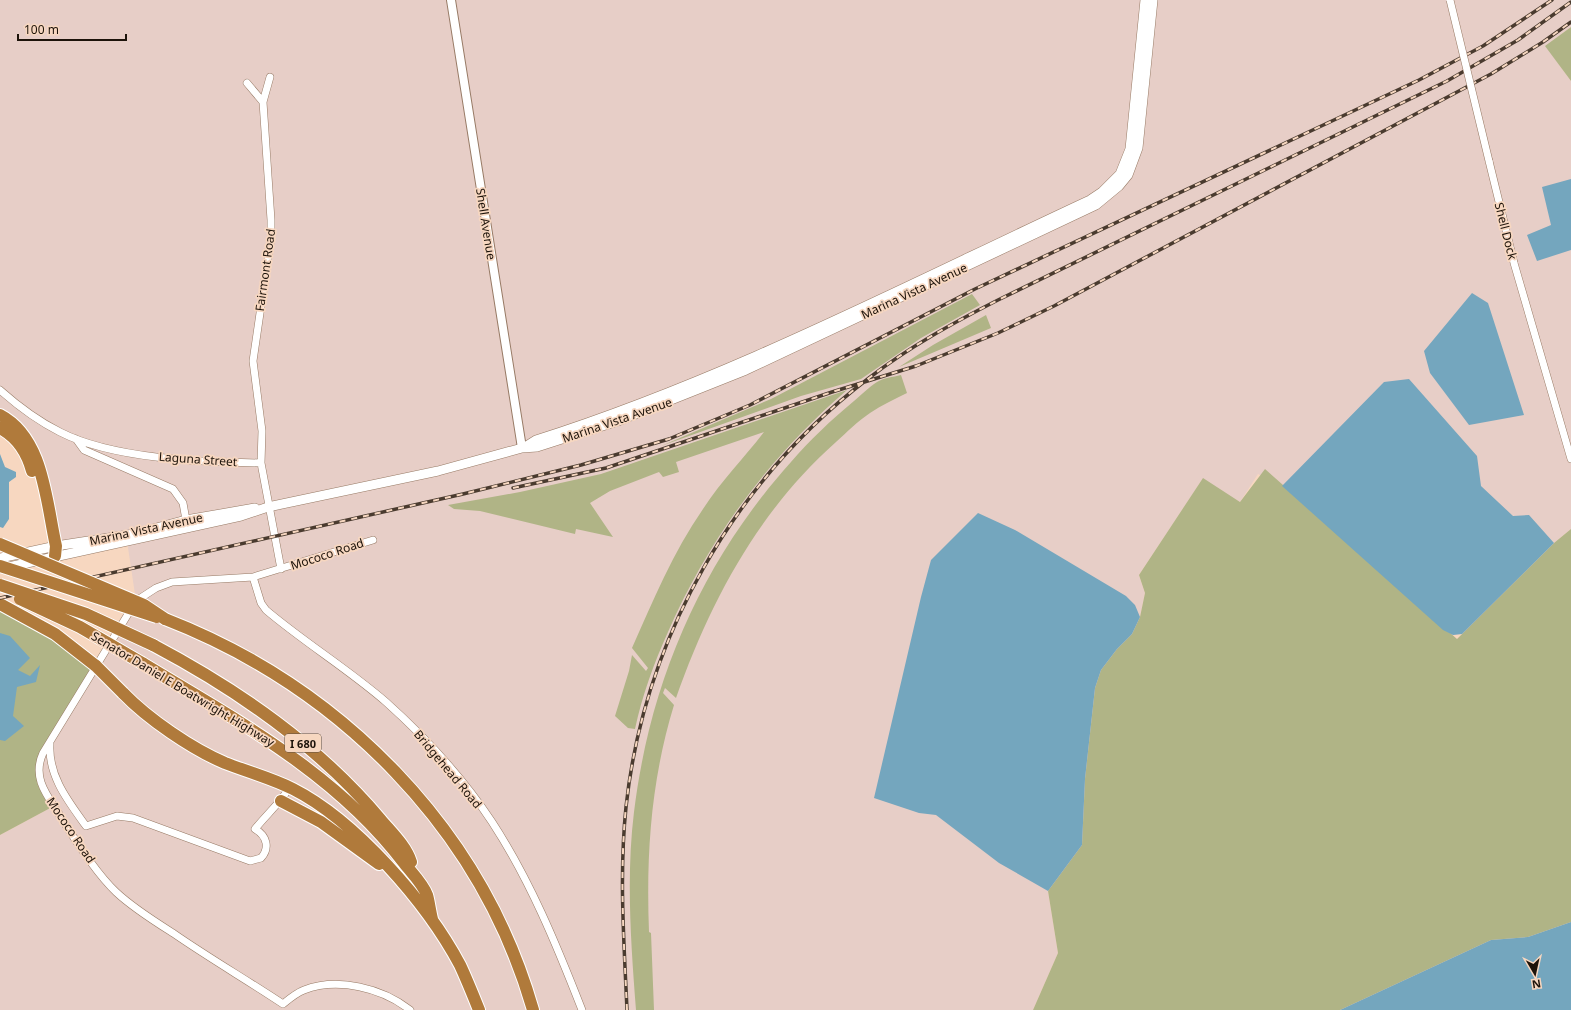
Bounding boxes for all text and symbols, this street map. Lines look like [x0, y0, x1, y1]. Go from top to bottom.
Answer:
scale bar [18, 16, 126, 42]
text: 100 m [24, 21, 59, 38]
street label: Shell Avenue [472, 187, 500, 261]
street label: Shell Dock [1491, 201, 1521, 262]
street label: Fairmont Road [251, 228, 279, 312]
street label: Marina Vista Avenue [858, 259, 970, 323]
street label: Marina Vista Avenue [560, 393, 674, 447]
street label: Laguna Street [158, 448, 238, 470]
street label: Marina Vista Avenue [88, 509, 204, 549]
street label: Mococo Road [288, 534, 366, 574]
street label: Senator Daniel E Boatwright Highway [88, 627, 279, 751]
street label: Bridgehead Road [410, 726, 486, 812]
road number: I 680 [285, 734, 321, 752]
street label: Mococo Road [43, 794, 99, 866]
north arrow [1515, 954, 1555, 994]
text: N [1531, 976, 1542, 992]

